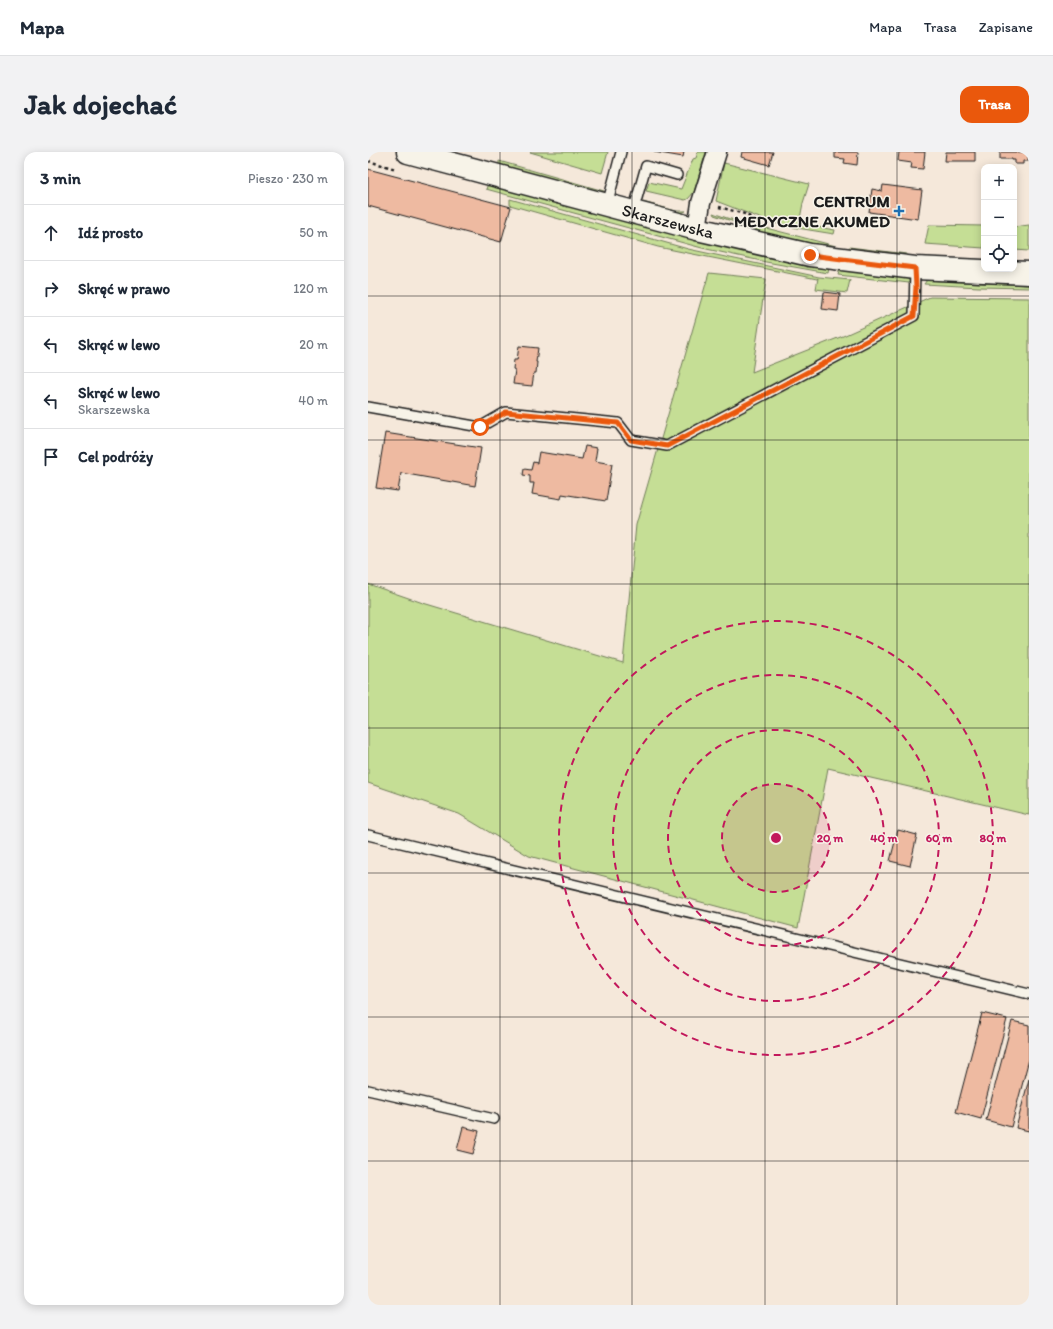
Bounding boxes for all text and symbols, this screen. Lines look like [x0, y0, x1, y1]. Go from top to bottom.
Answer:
text: Mapa [20, 16, 64, 39]
text: Mapa [869, 19, 902, 36]
text: Trasa [924, 19, 957, 36]
text: Zapisane [979, 19, 1033, 36]
button: Trasa [960, 86, 1029, 123]
text: Jak dojechać [24, 87, 177, 121]
map controls [981, 164, 1017, 272]
button: + [981, 164, 1017, 200]
text: 3 min [40, 168, 81, 188]
text: Pieszo · 230 m [248, 171, 328, 186]
place label: CENTRUM MEDYCZNE AKUMED [734, 191, 890, 231]
street label: Skarszewska [620, 199, 716, 243]
button: − [981, 200, 1017, 236]
marker: CENTRUM MEDYCZNE AKUMED [893, 205, 905, 217]
icon: ahead [40, 222, 62, 244]
text: Idź prosto [78, 224, 143, 242]
text: 50 m [299, 225, 328, 240]
button: locate [981, 236, 1017, 272]
route end [801, 246, 819, 264]
icon: right [40, 278, 62, 300]
text: Skręć w prawo [78, 280, 170, 298]
text: 120 m [293, 281, 328, 296]
icon: left [40, 334, 62, 356]
text: Skręć w lewo [78, 336, 160, 354]
text: 20 m [299, 337, 328, 352]
text: Skręć w lewo [78, 384, 160, 402]
icon: left [40, 390, 62, 412]
text: 40 m [298, 393, 328, 408]
text: Skarszewska [78, 402, 150, 417]
route start [471, 418, 489, 436]
icon: arrive [40, 446, 62, 468]
text: Cel podróży [78, 448, 153, 466]
centre of rings [769, 831, 783, 845]
text: 20 m [817, 831, 844, 845]
text: 40 m [870, 831, 899, 845]
text: 60 m [926, 831, 953, 845]
text: 80 m [980, 831, 1007, 845]

